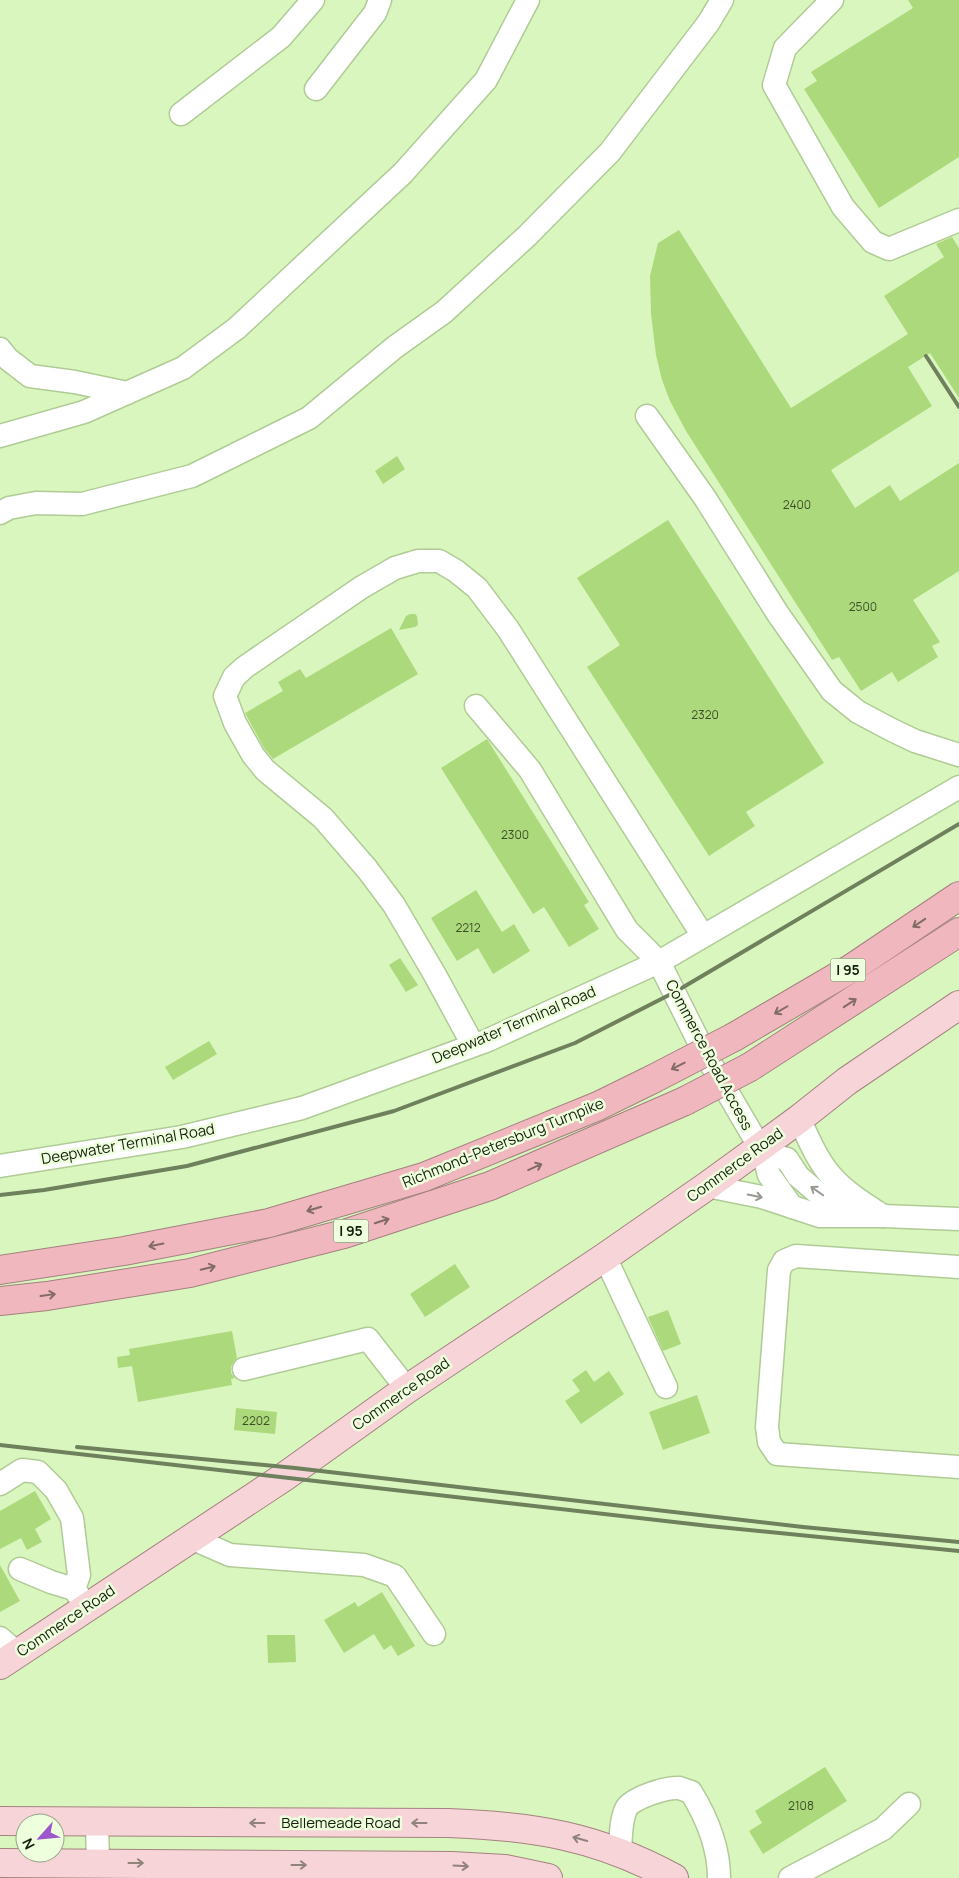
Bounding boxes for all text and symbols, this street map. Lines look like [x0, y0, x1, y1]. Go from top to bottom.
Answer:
house number: 2400 [783, 496, 811, 513]
house number: 2500 [849, 598, 877, 615]
house number: 2320 [691, 706, 719, 723]
house number: 2300 [501, 826, 529, 843]
one-way arrow [912, 918, 926, 928]
house number: 2212 [455, 919, 481, 936]
road number: I 95 [830, 958, 866, 982]
street label: Commerce Road Access [661, 976, 758, 1134]
street label: Deepwater Terminal Road [429, 981, 599, 1069]
one-way arrow [842, 997, 856, 1007]
one-way arrow [774, 1005, 789, 1015]
one-way arrow [671, 1062, 686, 1071]
street label: Richmond-Petersburg Turnpike [399, 1092, 607, 1193]
street label: Deepwater Terminal Road [40, 1118, 216, 1169]
street label: Commerce Road [682, 1122, 787, 1207]
one-way arrow [527, 1161, 542, 1171]
one-way arrow [810, 1186, 824, 1196]
one-way arrow [746, 1191, 762, 1201]
one-way arrow [307, 1205, 323, 1215]
one-way arrow [374, 1216, 390, 1226]
road number: I 95 [334, 1220, 368, 1242]
one-way arrow [148, 1241, 164, 1250]
one-way arrow [200, 1263, 216, 1272]
one-way arrow [40, 1290, 56, 1300]
street label: Commerce Road [348, 1352, 454, 1435]
house number: 2202 [242, 1412, 270, 1429]
street label: Commerce Road [12, 1580, 119, 1661]
house number: 2108 [788, 1797, 814, 1814]
street label: Bellemeade Road [281, 1812, 401, 1833]
north arrow [15, 1813, 65, 1863]
one-way arrow [249, 1818, 266, 1828]
one-way arrow [412, 1818, 428, 1828]
one-way arrow [573, 1834, 589, 1844]
text: N [17, 1835, 39, 1853]
one-way arrow [128, 1859, 144, 1868]
one-way arrow [290, 1860, 306, 1869]
one-way arrow [452, 1861, 469, 1871]

